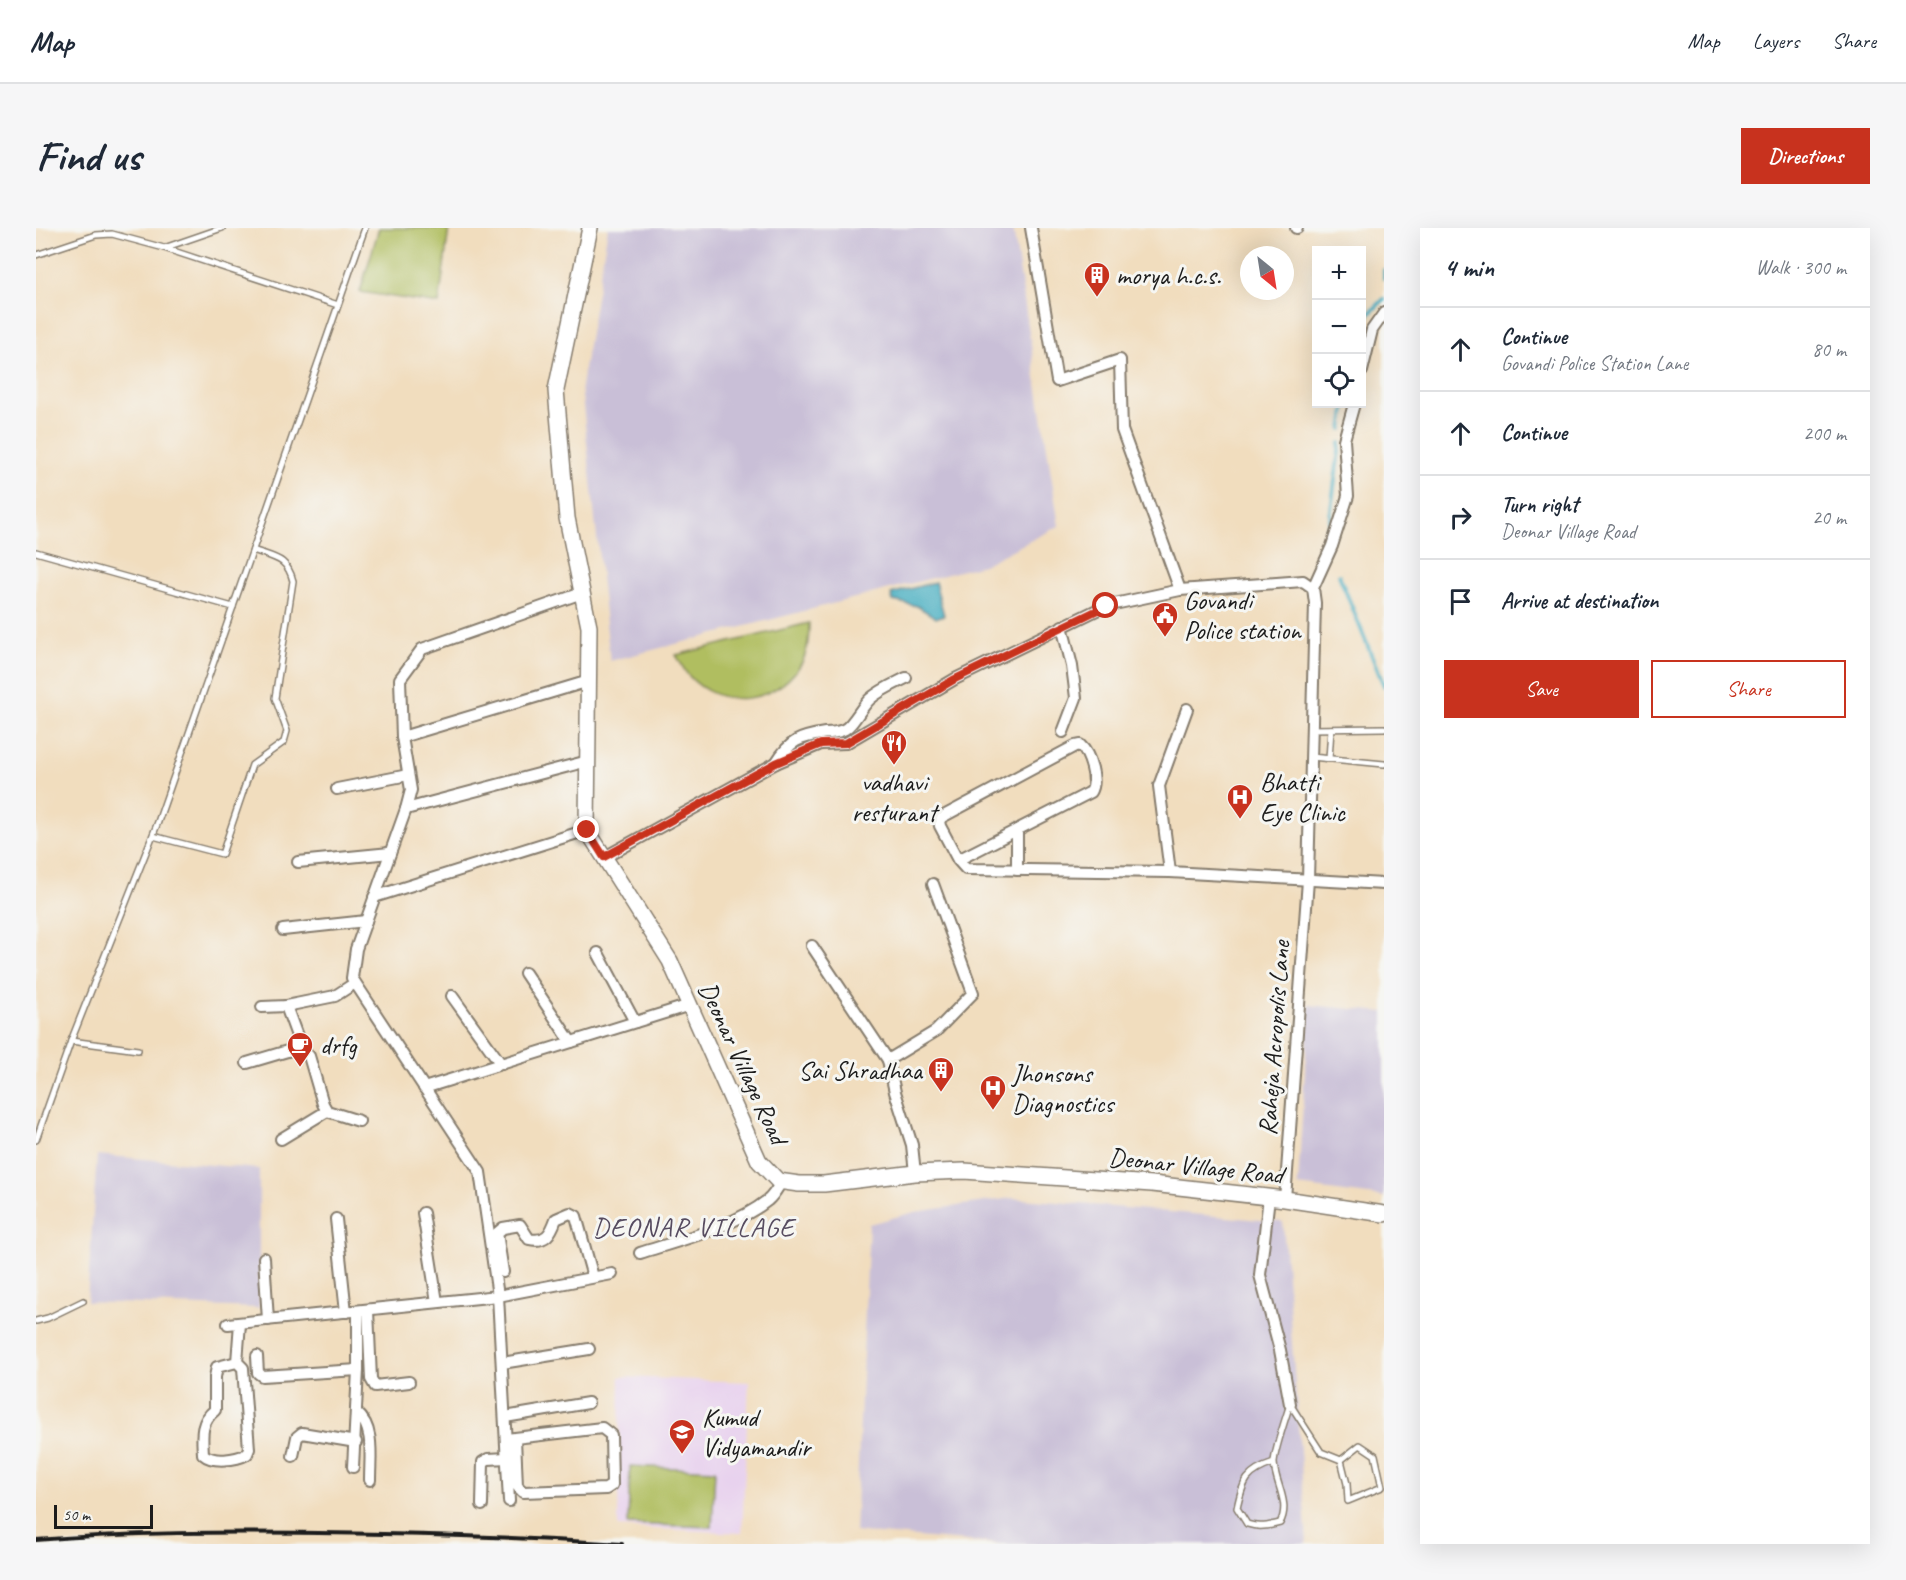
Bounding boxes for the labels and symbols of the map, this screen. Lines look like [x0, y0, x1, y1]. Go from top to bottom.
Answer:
north arrow [1240, 246, 1294, 300]
place label: morya h.c.s. [1116, 259, 1222, 292]
building icon: morya h.c.s. [1082, 260, 1112, 298]
place label: Govandi Police station [1184, 584, 1302, 647]
route start [1092, 592, 1118, 618]
public building icon: Govandi Police station [1150, 600, 1180, 638]
restaurant icon: vadhavi resturant [879, 728, 909, 766]
place label: vadhavi resturant [851, 766, 940, 829]
place label: Bhatti Eye Clinic [1260, 766, 1346, 829]
hospital icon: Bhatti Eye Clinic [1225, 782, 1255, 820]
route end [573, 816, 599, 842]
street label: Raheja Acropolis Lane [1251, 938, 1297, 1136]
street label: Deonar Village Road [691, 977, 797, 1153]
place label: drfg [320, 1029, 358, 1062]
cafe icon: drfg [285, 1030, 315, 1068]
place label: Sai Shradhaa [798, 1054, 924, 1087]
building icon: Sai Shradhaa [926, 1055, 956, 1093]
place label: Jhonsons Diagnostics [1010, 1057, 1115, 1120]
hospital icon: Jhonsons Diagnostics [978, 1073, 1008, 1111]
street label: Deonar Village Road [1107, 1140, 1289, 1192]
district label: DEONAR VILLAGE [593, 1210, 797, 1244]
place label: Kumud Vidyamandir [702, 1401, 813, 1464]
school or university icon: Kumud Vidyamandir [667, 1417, 697, 1455]
scale bar [54, 1502, 153, 1530]

